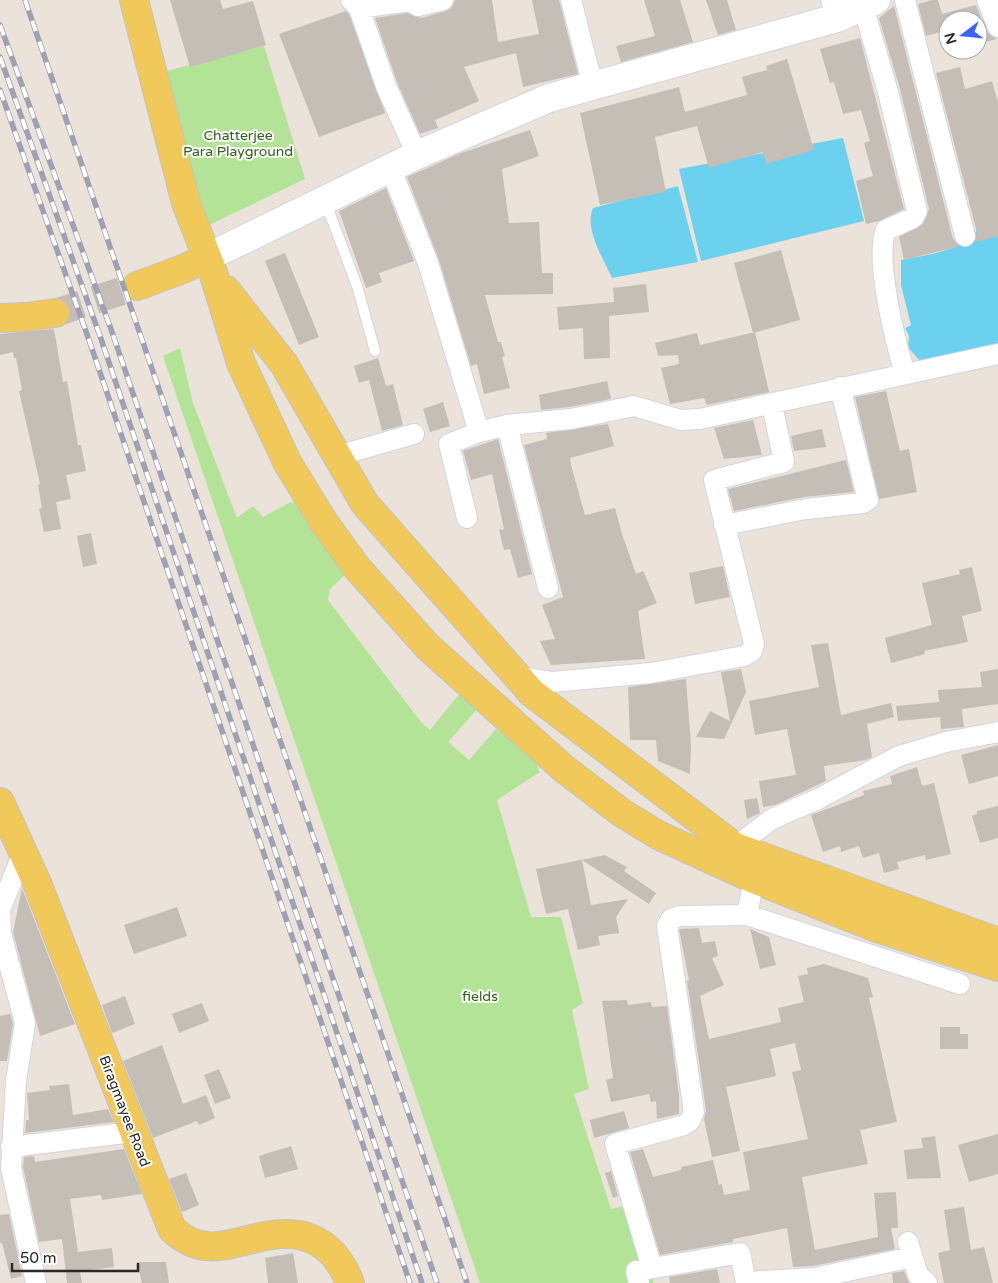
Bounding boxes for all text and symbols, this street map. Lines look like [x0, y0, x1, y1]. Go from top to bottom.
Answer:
north arrow [938, 10, 988, 60]
text: N [941, 31, 961, 46]
park label: Chatterjee Para Playground [183, 127, 293, 160]
park label: fields [462, 988, 498, 1005]
street label: Biragmayee Road [95, 1053, 154, 1169]
scale bar [12, 1240, 139, 1272]
text: 50 m [20, 1249, 57, 1267]

